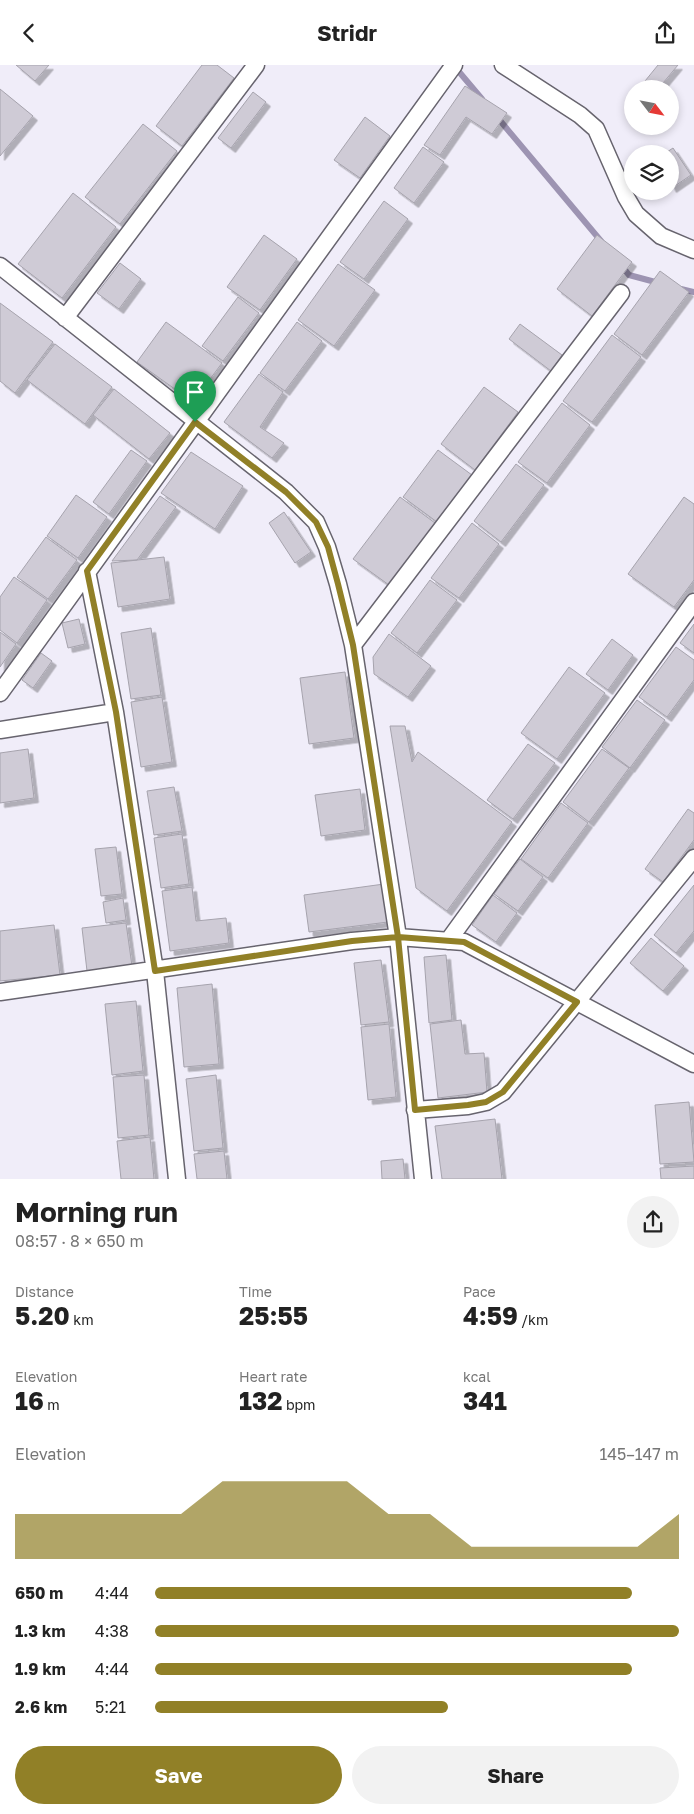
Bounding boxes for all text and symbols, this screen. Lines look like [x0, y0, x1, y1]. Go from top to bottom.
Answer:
icon: back [15, 19, 43, 47]
text: Stridr [317, 19, 377, 46]
icon: share [651, 19, 679, 47]
north arrow [624, 80, 679, 135]
map controls [624, 80, 679, 200]
button: layers [624, 145, 679, 200]
pin [174, 371, 216, 422]
icon: arrive [181, 378, 209, 406]
text: Morning run [15, 1195, 178, 1228]
button: share [627, 1196, 679, 1248]
text: 08:57 · 8 × 650 m [15, 1231, 144, 1251]
text: Distance [15, 1283, 74, 1300]
text: Time [239, 1283, 272, 1300]
text: Pace [463, 1283, 496, 1300]
text: 5.20 [15, 1300, 70, 1331]
text: 25:55 [239, 1300, 308, 1331]
text: 4:59 [463, 1300, 518, 1331]
text: km [70, 1311, 94, 1328]
text: /km [518, 1311, 548, 1328]
text: Elevation [15, 1368, 77, 1385]
text: Heart rate [239, 1368, 307, 1385]
text: kcal [463, 1368, 491, 1385]
text: 16 [15, 1385, 44, 1416]
text: 132 [239, 1385, 282, 1416]
text: 341 [463, 1385, 507, 1416]
text: m [44, 1396, 60, 1413]
text: bpm [282, 1396, 316, 1413]
text: Elevation [15, 1444, 86, 1464]
text: 145–147 m [600, 1444, 679, 1464]
text: 650 m [15, 1583, 63, 1603]
text: 4:44 [95, 1583, 129, 1603]
text: 1.3 km [15, 1621, 65, 1641]
text: 4:38 [95, 1621, 129, 1641]
text: 1.9 km [15, 1659, 66, 1679]
text: 4:44 [95, 1659, 129, 1679]
text: 2.6 km [15, 1697, 67, 1717]
text: 5:21 [95, 1697, 126, 1717]
button: Save [15, 1746, 342, 1804]
button: Share [352, 1746, 679, 1804]

